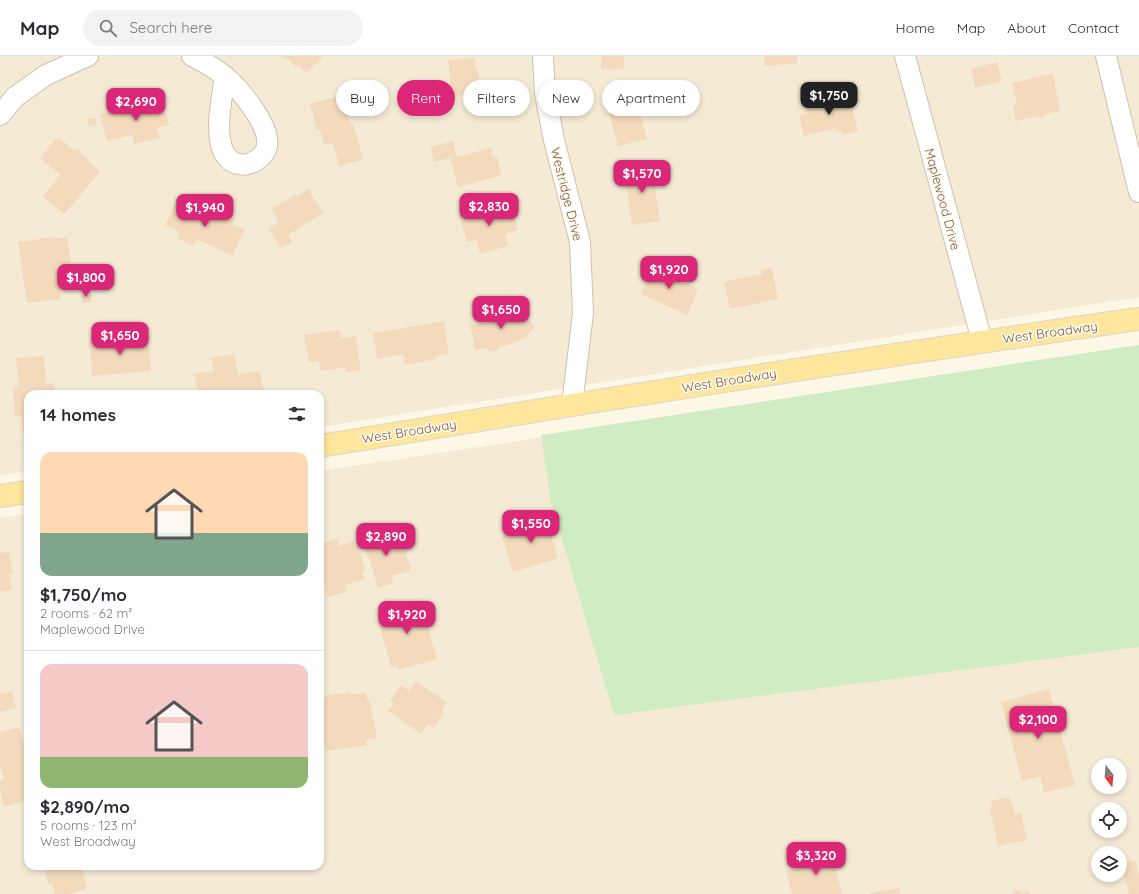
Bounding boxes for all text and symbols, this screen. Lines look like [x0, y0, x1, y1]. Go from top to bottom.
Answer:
search box [83, 10, 363, 46]
text: Map [20, 16, 59, 40]
icon: search [97, 17, 119, 39]
text: Search here [129, 18, 212, 37]
text: Home [896, 19, 935, 37]
text: Map [957, 19, 985, 37]
text: About [1007, 19, 1046, 37]
text: Contact [1068, 19, 1119, 37]
chip: Buy [336, 80, 389, 116]
chip: Rent [397, 80, 455, 116]
chip: Filters [463, 80, 530, 116]
chip: New [538, 80, 594, 116]
chip: Apartment [602, 80, 700, 116]
pin: $1,750 [796, 82, 862, 116]
text: $1,750 [809, 87, 849, 103]
pin: $2,690 [103, 88, 169, 122]
text: $2,690 [115, 93, 157, 109]
street label: Westridge Drive [548, 146, 586, 242]
street label: Maplewood Drive [922, 146, 964, 252]
pin: $1,570 [609, 160, 675, 194]
text: $1,570 [622, 165, 662, 181]
pin: $2,830 [456, 193, 522, 227]
pin: $1,940 [172, 194, 238, 228]
text: $2,830 [469, 198, 509, 214]
text: $1,940 [185, 199, 225, 215]
pin: $1,920 [636, 256, 702, 290]
text: $1,920 [649, 261, 689, 277]
pin: $1,800 [53, 264, 119, 298]
text: $1,800 [66, 269, 106, 285]
pin: $1,650 [468, 296, 534, 330]
text: $1,650 [481, 301, 521, 317]
street label: West Broadway [1002, 317, 1098, 347]
pin: $1,650 [87, 322, 153, 356]
text: $1,650 [100, 327, 140, 343]
street label: West Broadway [681, 365, 777, 395]
icon: filters [286, 403, 308, 425]
text: 14 homes [40, 404, 116, 425]
street label: West Broadway [361, 416, 457, 446]
icon: home [138, 478, 210, 550]
pin: $1,550 [498, 510, 564, 544]
text: $1,550 [511, 515, 551, 531]
pin: $2,890 [353, 523, 419, 557]
text: $2,890 [365, 528, 407, 544]
text: $1,750/mo [40, 584, 127, 605]
pin: $1,920 [374, 601, 440, 635]
text: 2 rooms · 62 m² [40, 605, 132, 621]
text: $1,920 [387, 606, 427, 622]
text: Maplewood Drive [40, 621, 145, 637]
icon: home [138, 690, 210, 762]
pin: $2,100 [1005, 706, 1071, 740]
text: $2,100 [1019, 711, 1057, 727]
north arrow [1091, 758, 1127, 794]
map controls [1091, 758, 1127, 882]
text: $2,890/mo [40, 796, 130, 817]
button: locate [1091, 802, 1127, 838]
text: 5 rooms · 123 m² [40, 817, 137, 833]
text: West Broadway [40, 833, 136, 849]
pin: $3,320 [783, 842, 849, 876]
button: layers [1091, 846, 1127, 882]
text: $3,320 [796, 847, 836, 863]

